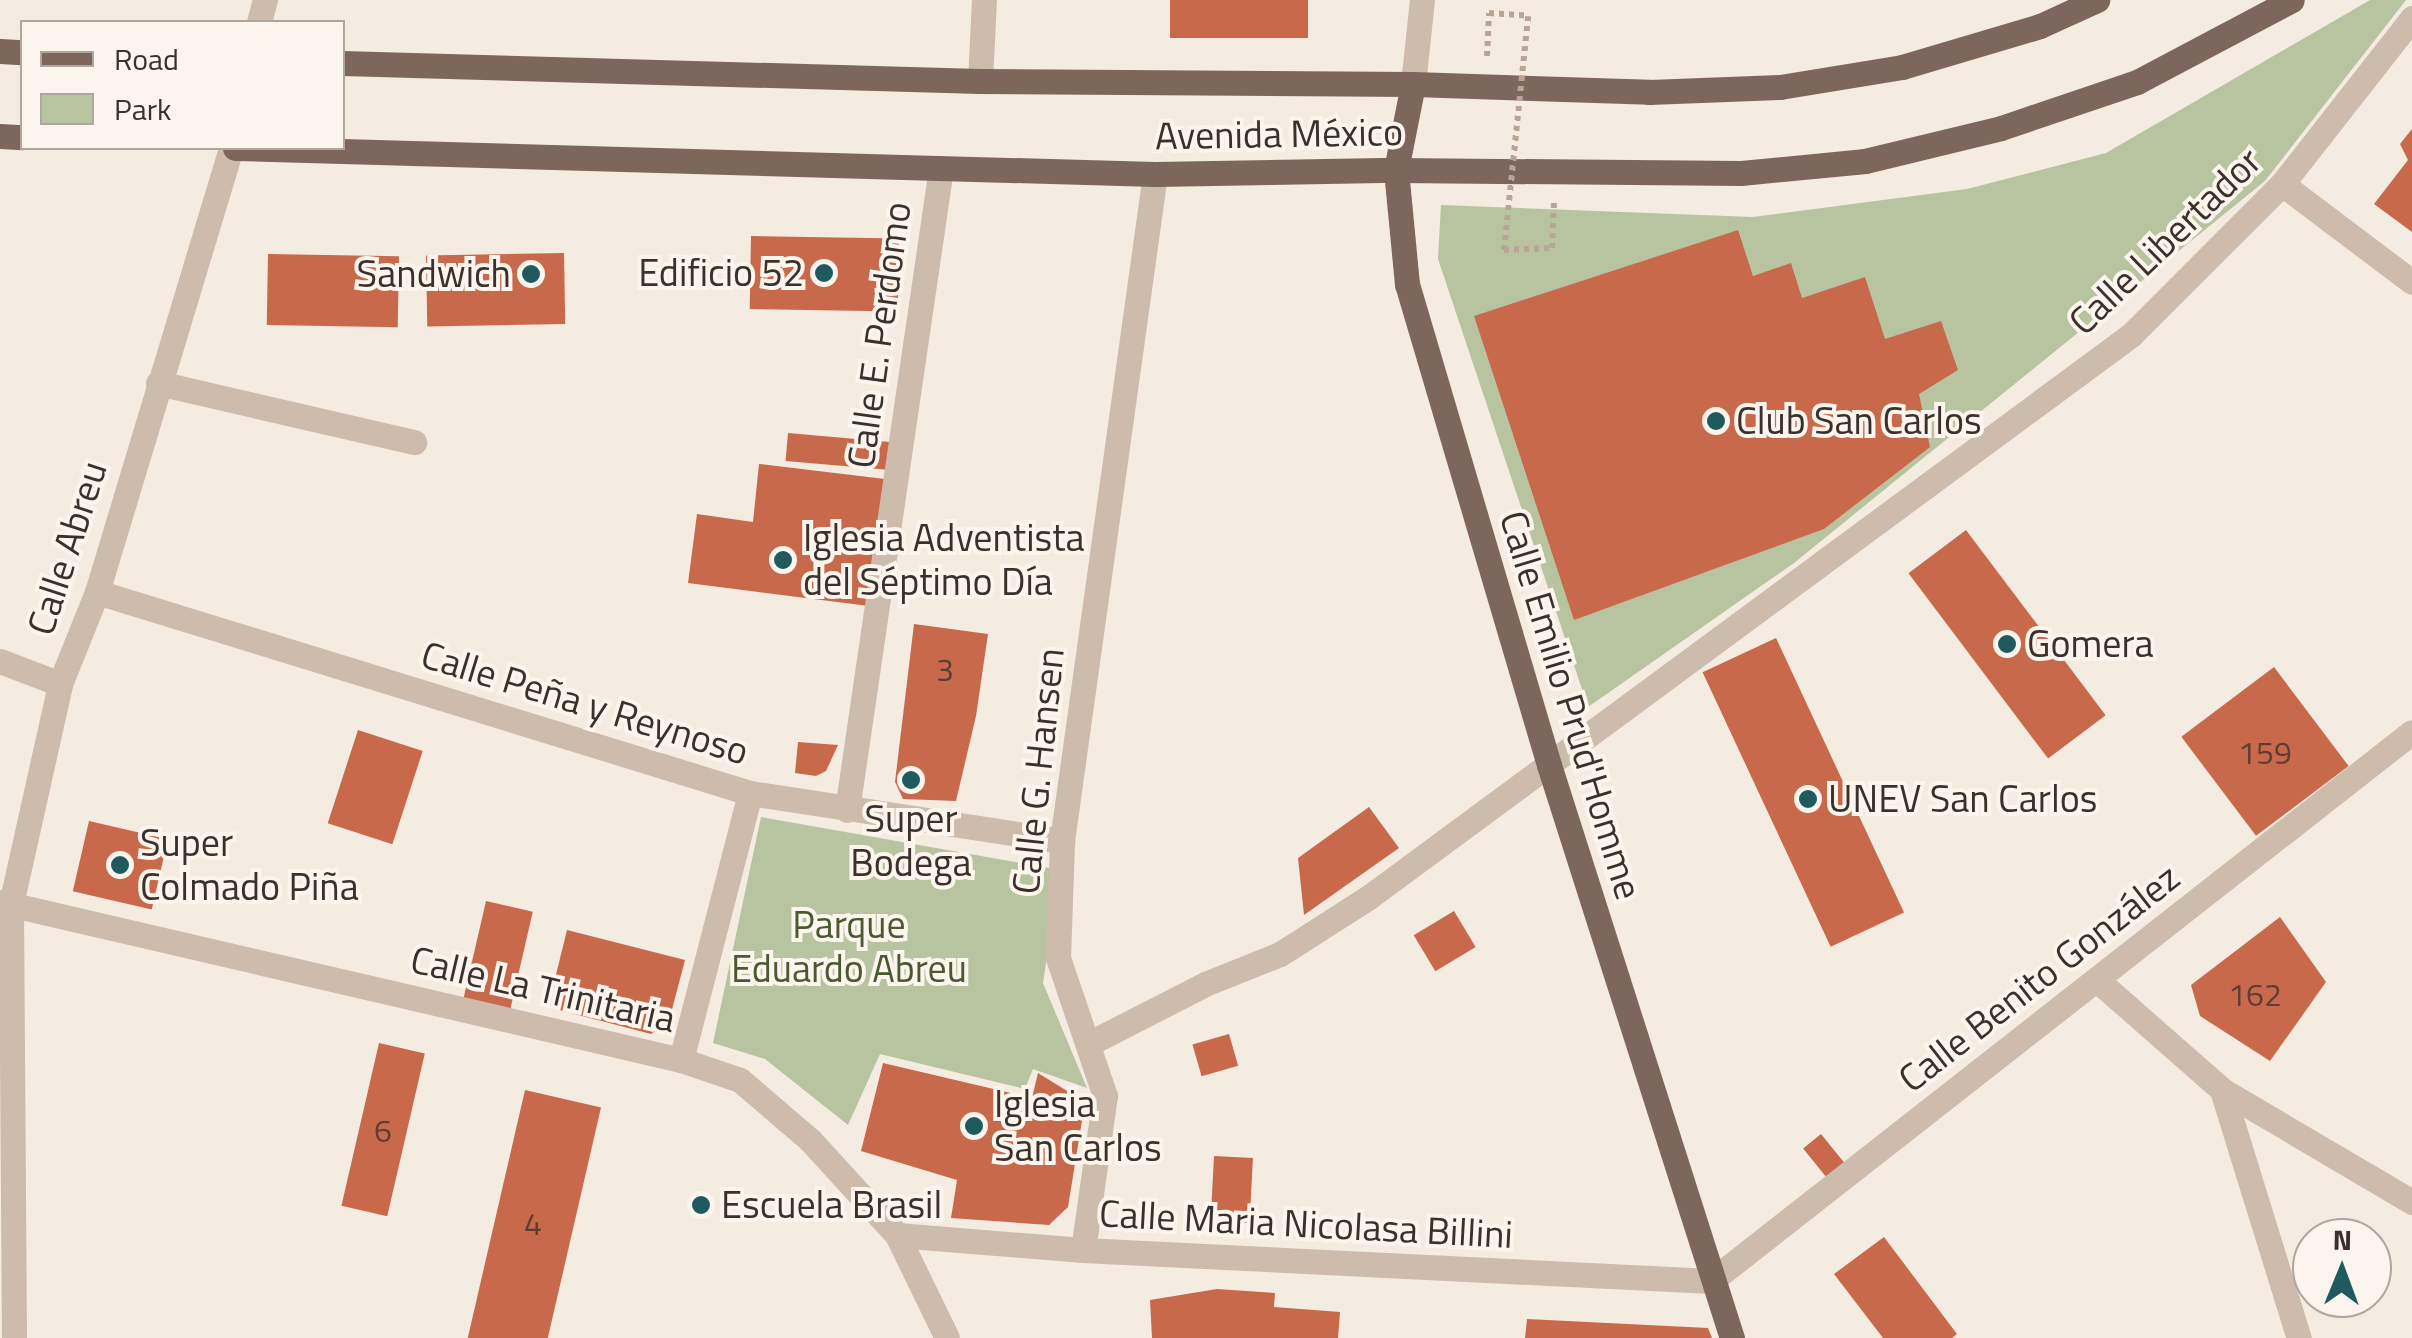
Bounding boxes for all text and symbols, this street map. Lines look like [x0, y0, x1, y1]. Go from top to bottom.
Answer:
legend [20, 20, 345, 150]
text: Road [114, 36, 179, 82]
text: Park [114, 86, 171, 132]
street label: Avenida México [1155, 109, 1403, 159]
street label: Calle Libertador [2059, 138, 2271, 344]
street label: Calle E. Perdomo [838, 199, 920, 471]
place label: Edificio 52 [638, 250, 804, 296]
place label: Sandwich [357, 251, 511, 297]
marker: Edificio 52 [813, 262, 835, 284]
marker: Sandwich [520, 263, 542, 285]
place label: Club San Carlos [1736, 398, 1982, 444]
marker: Club San Carlos [1705, 410, 1727, 432]
street label: Calle Abreu [18, 456, 116, 640]
street label: Calle Emilio Prud'Homme [1490, 505, 1652, 905]
place label: Iglesia Adventista del Séptimo Día [803, 515, 1085, 604]
marker: Iglesia Adventista del Séptimo Día [772, 549, 794, 571]
place label: Gomera [2027, 621, 2154, 667]
street label: Calle Peña y Reynoso [416, 632, 754, 774]
marker: Gomera [1996, 633, 2018, 655]
street label: Calle G. Hansen [1002, 646, 1074, 896]
house number: 3 [936, 650, 954, 688]
house number: 159 [2238, 733, 2292, 771]
marker: Super Bodega [900, 769, 922, 791]
place label: UNEV San Carlos [1828, 776, 2097, 822]
marker: UNEV San Carlos [1797, 788, 1819, 810]
place label: Super Bodega [850, 796, 972, 886]
place label: Super Colmado Piña [140, 820, 359, 909]
marker: Super Colmado Piña [109, 854, 131, 876]
street label: Calle Benito González [1890, 854, 2188, 1102]
park label: Parque Eduardo Abreu [731, 902, 967, 992]
street label: Calle La Trinitaria [406, 936, 680, 1042]
house number: 162 [2228, 975, 2282, 1013]
place label: Iglesia San Carlos [994, 1081, 1162, 1170]
house number: 6 [374, 1111, 392, 1149]
marker: Iglesia San Carlos [963, 1115, 985, 1137]
place label: Escuela Brasil [721, 1182, 942, 1228]
street label: Calle Maria Nicolasa Billini [1098, 1190, 1514, 1258]
marker: Escuela Brasil [690, 1194, 712, 1216]
house number: 4 [524, 1204, 542, 1242]
north arrow [2292, 1218, 2392, 1318]
text: N [2332, 1218, 2353, 1261]

